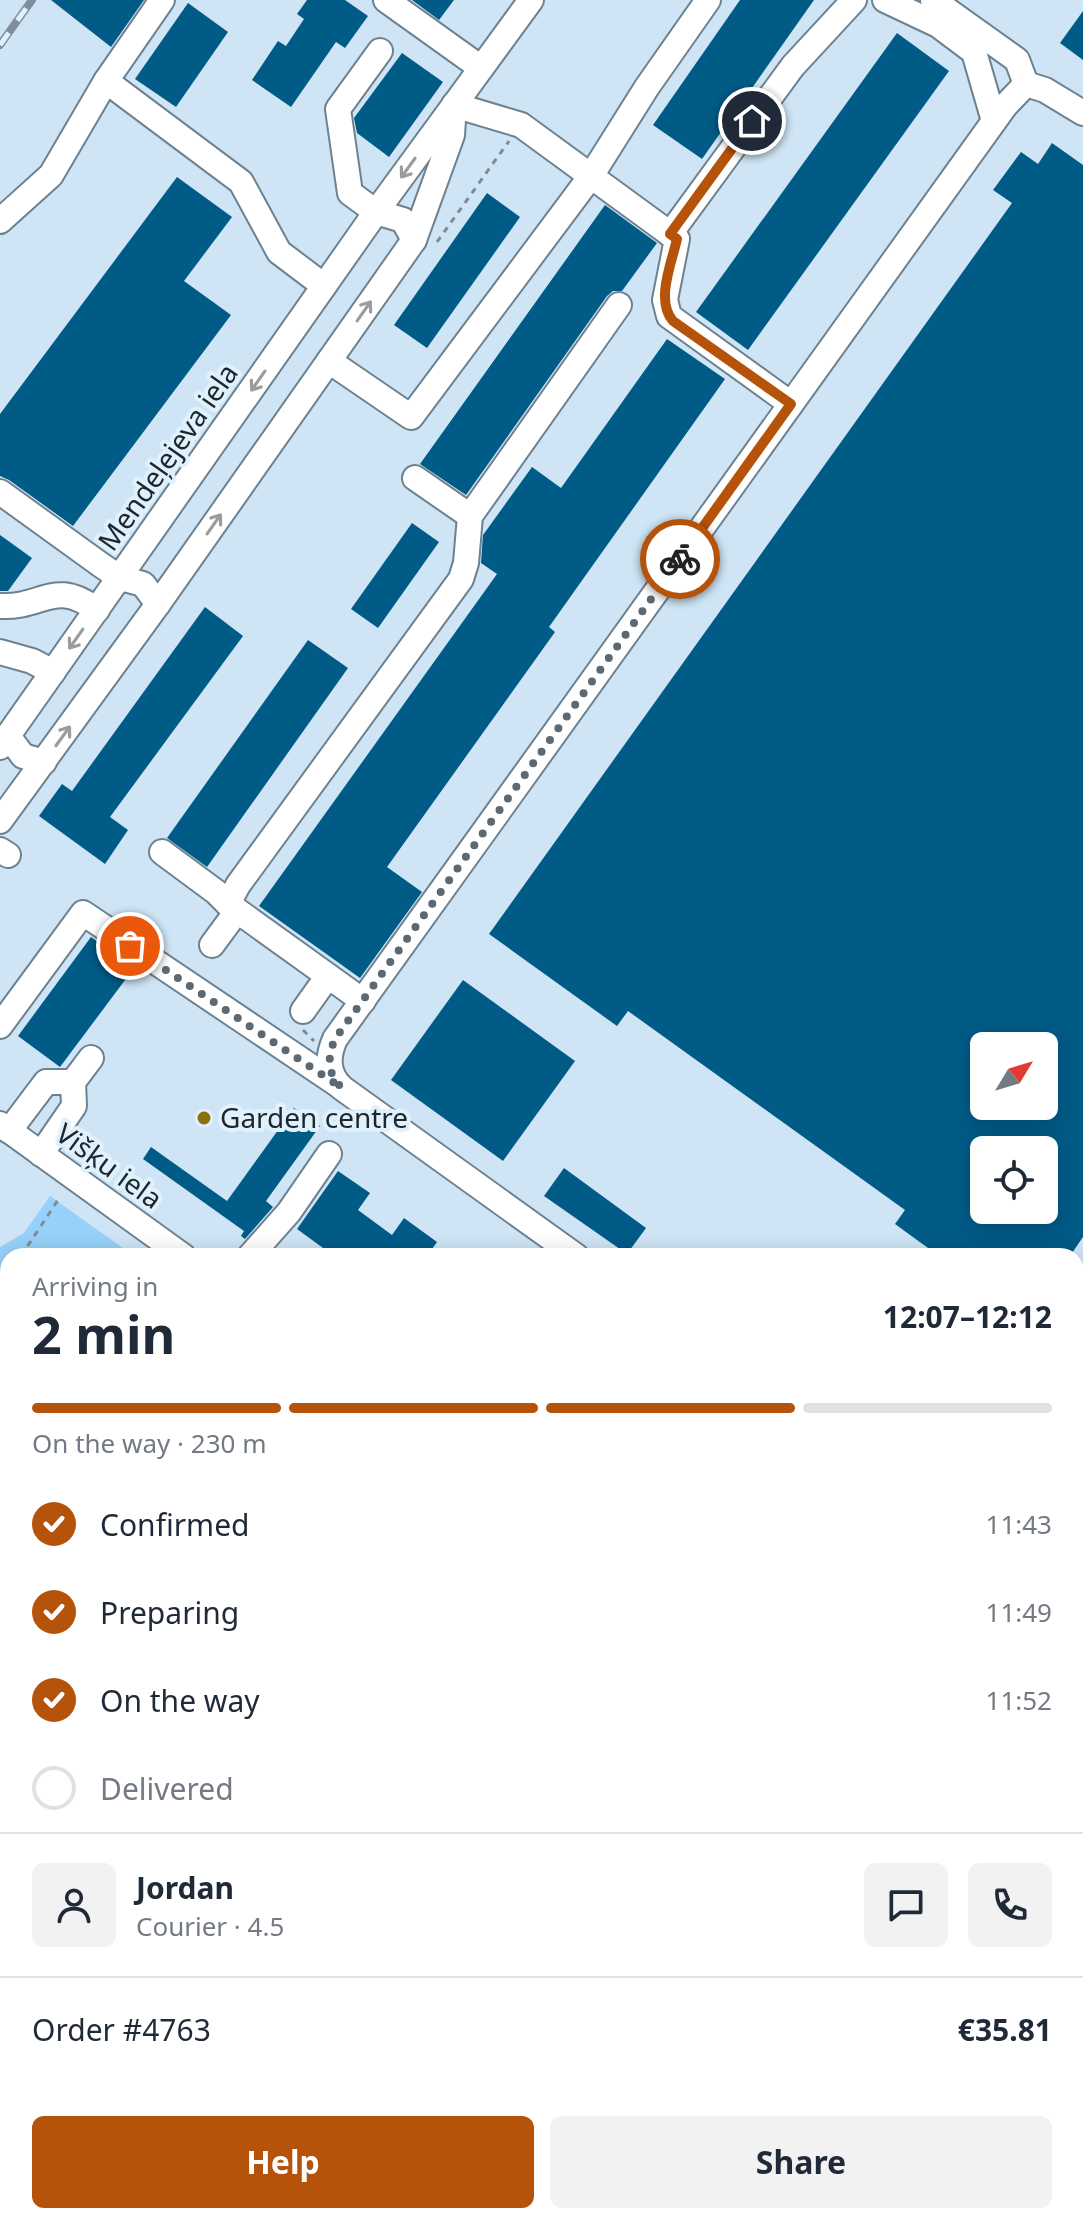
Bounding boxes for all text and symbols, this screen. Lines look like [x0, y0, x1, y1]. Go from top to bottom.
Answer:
pin [718, 87, 786, 155]
icon: home [730, 99, 774, 143]
one-way arrow [400, 157, 416, 179]
one-way arrow [356, 301, 372, 323]
street label: Mendeļejeva iela [88, 355, 246, 557]
one-way arrow [250, 369, 266, 391]
one-way arrow [206, 514, 222, 536]
courier [640, 519, 720, 599]
icon: bike [658, 537, 702, 581]
one-way arrow [68, 628, 84, 650]
one-way arrow [54, 726, 71, 747]
pin [96, 912, 164, 980]
icon: bag [108, 924, 152, 968]
north arrow [970, 1032, 1058, 1120]
map controls [970, 1032, 1058, 1224]
place label: Garden centre [220, 1098, 408, 1136]
marker: Garden centre [195, 1109, 213, 1127]
street label: Višķu iela [49, 1114, 170, 1217]
button: locate [970, 1136, 1058, 1224]
text: Arriving in [32, 1268, 158, 1304]
text: 12:07–12:12 [883, 1296, 1052, 1337]
text: 2 min [32, 1298, 175, 1369]
text: On the way · 230 m [32, 1425, 266, 1461]
icon: check [32, 1502, 76, 1546]
text: Confirmed [100, 1504, 250, 1545]
text: 11:43 [986, 1506, 1052, 1542]
icon: check [32, 1590, 76, 1634]
text: Preparing [100, 1592, 239, 1633]
text: 11:49 [986, 1594, 1052, 1630]
icon: check [32, 1678, 76, 1722]
text: On the way [100, 1680, 260, 1721]
text: 11:52 [986, 1682, 1052, 1718]
text: Delivered [100, 1768, 234, 1809]
button: person [32, 1863, 116, 1947]
button: chat [864, 1863, 948, 1947]
button: phone [968, 1863, 1052, 1947]
text: Jordan [136, 1867, 234, 1908]
text: Courier · 4.5 [136, 1908, 284, 1944]
text: Order #4763 [32, 2009, 211, 2050]
text: €35.81 [958, 2009, 1052, 2050]
button: Help [32, 2116, 534, 2208]
button: Share [550, 2116, 1052, 2208]

